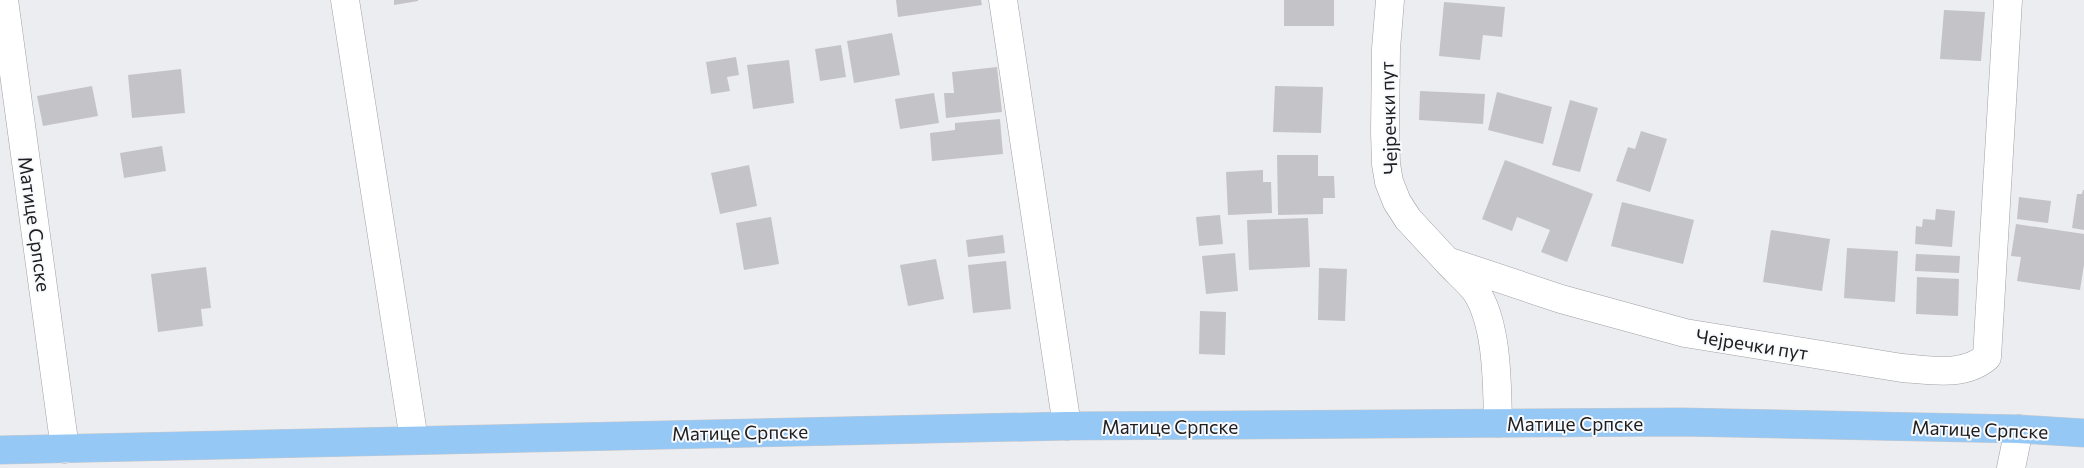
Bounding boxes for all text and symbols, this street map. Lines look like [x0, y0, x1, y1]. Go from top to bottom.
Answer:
street label: Чејречки пут [1375, 61, 1401, 175]
street label: Матице Српске [14, 155, 56, 293]
street label: Чејречки пут [1694, 324, 1810, 364]
street label: Матице Српске [1507, 412, 1643, 435]
street label: Матице Српске [1102, 415, 1238, 438]
street label: Матице Српске [1911, 415, 2049, 443]
street label: Матице Српске [672, 419, 808, 445]

